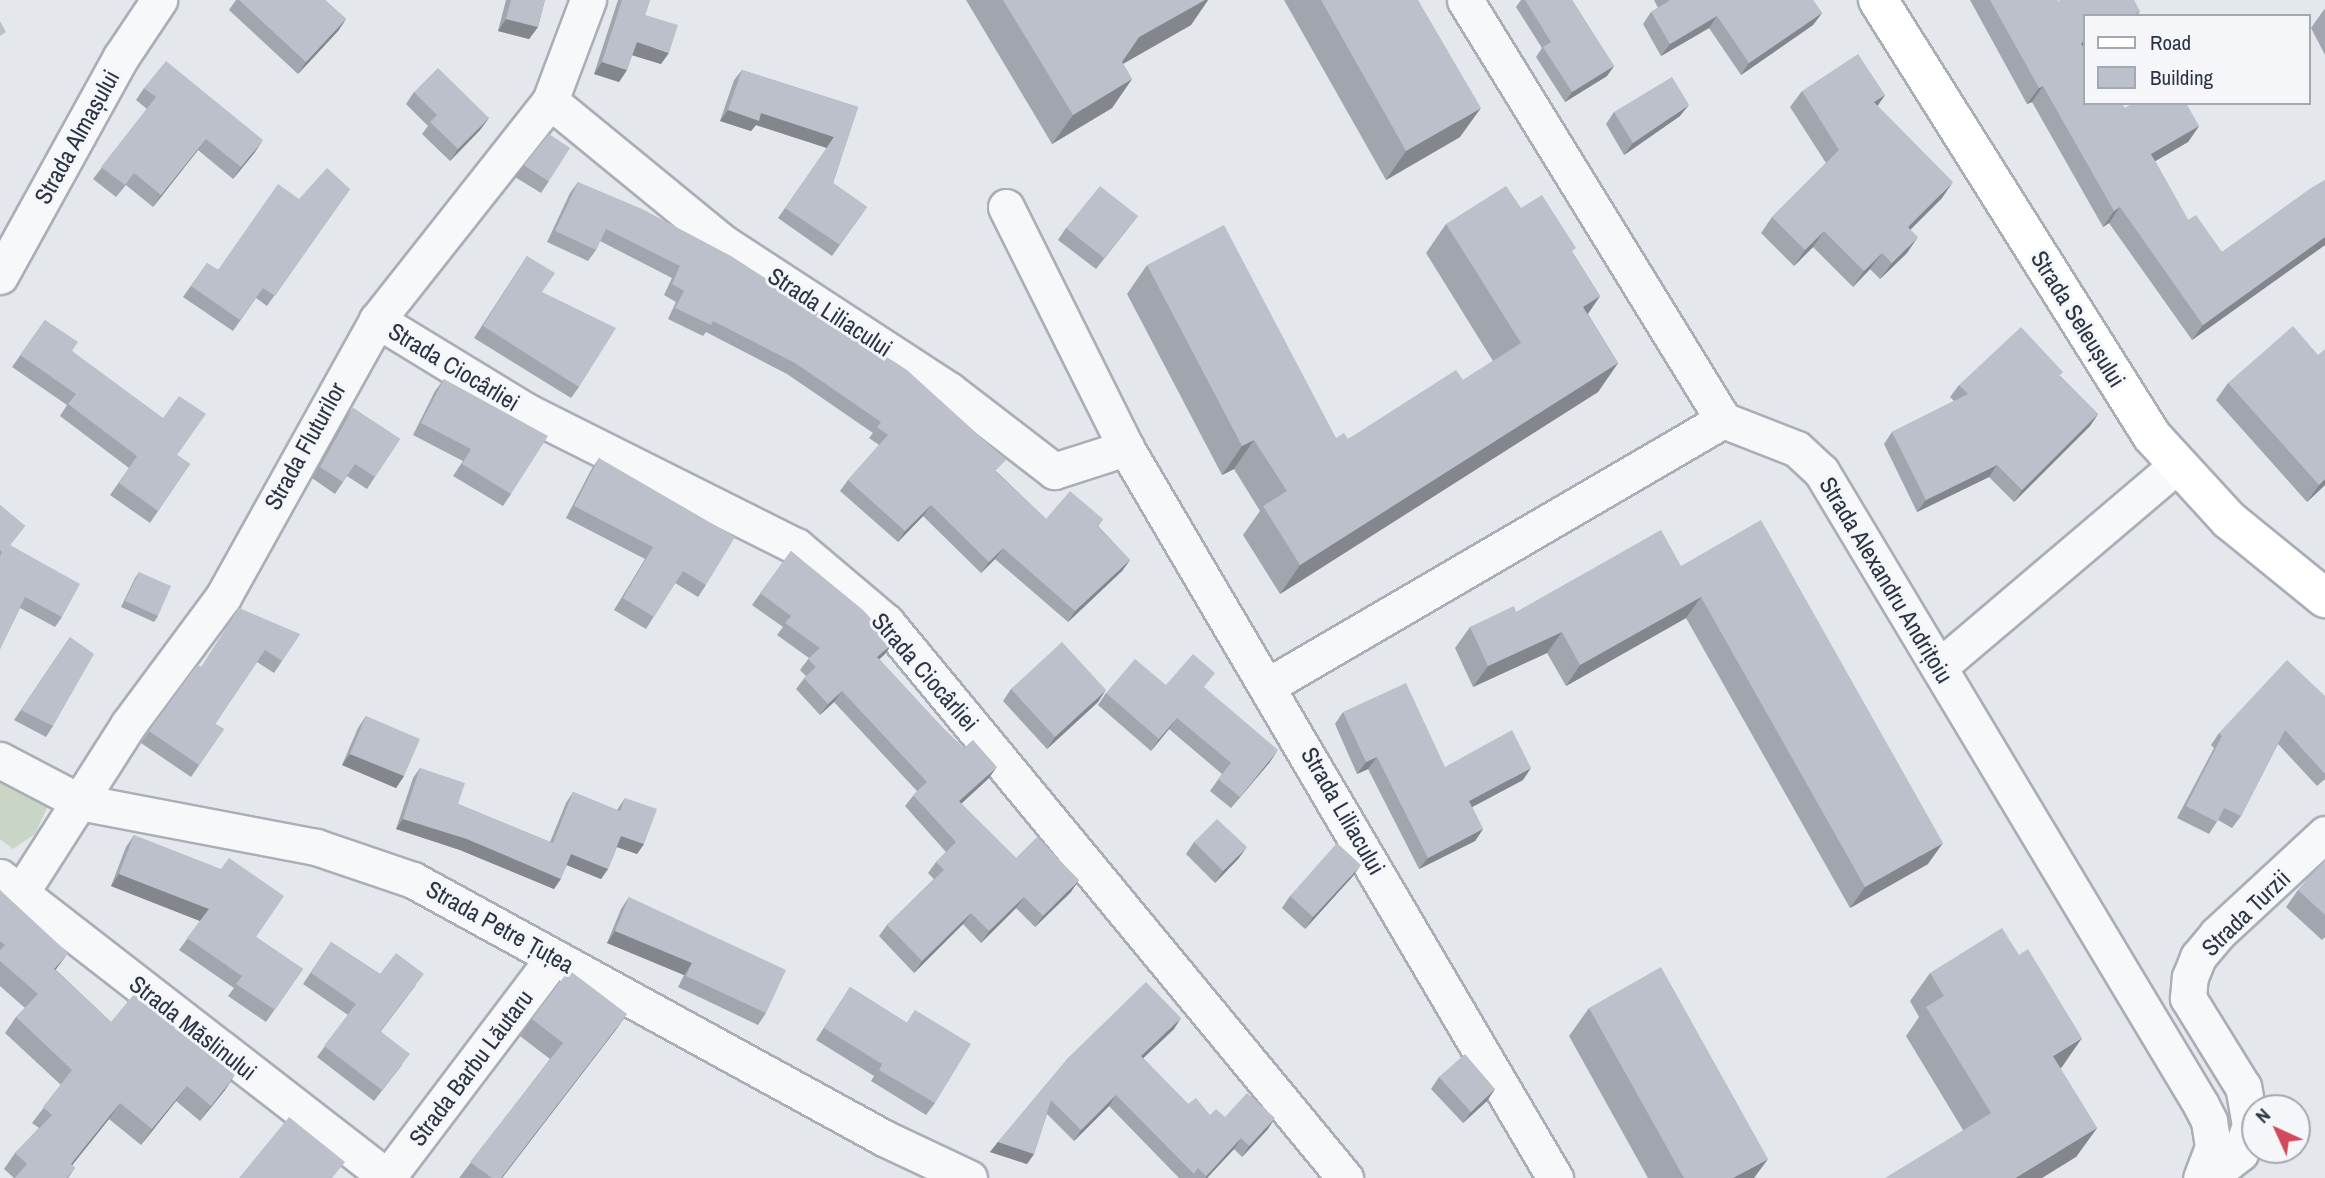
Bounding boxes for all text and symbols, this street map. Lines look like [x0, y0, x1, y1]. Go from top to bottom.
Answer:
legend [2084, 14, 2311, 105]
text: Road [2150, 28, 2191, 57]
text: Building [2150, 63, 2213, 92]
street label: Strada Almașului [28, 64, 126, 210]
street label: Strada Seleușului [2025, 245, 2131, 393]
street label: Strada Liliacului [763, 261, 897, 363]
street label: Strada Ciocârliei [383, 317, 525, 417]
street label: Strada Fluturilor [258, 377, 352, 515]
street label: Strada Alexandru Andrițoiu [1813, 471, 1959, 689]
street label: Strada Ciocârliei [866, 607, 984, 737]
street label: Strada Liliacului [1295, 742, 1391, 880]
street label: Strada Turzii [2196, 864, 2296, 962]
street label: Strada Petre Țuțea [421, 875, 579, 979]
street label: Strada Măslinului [124, 970, 262, 1086]
street label: Strada Barbu Lăutaru [403, 984, 539, 1152]
north arrow [2241, 1094, 2311, 1164]
text: N [2249, 1102, 2276, 1129]

